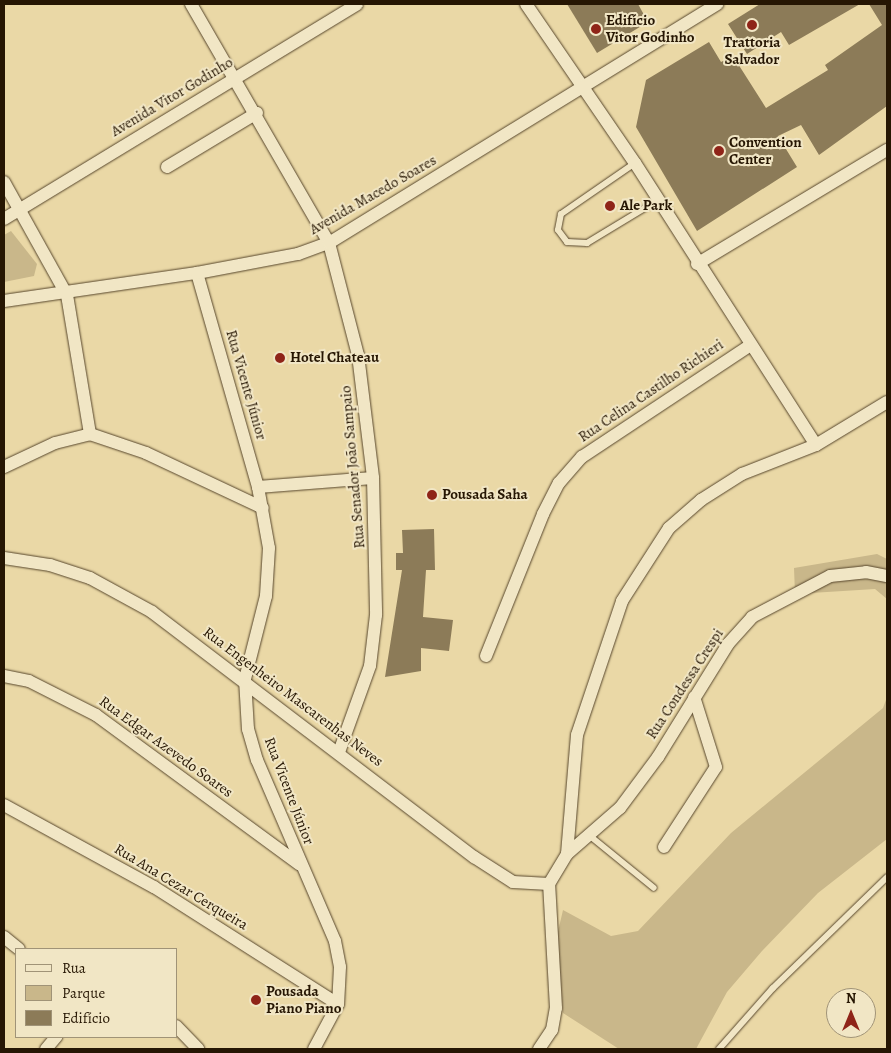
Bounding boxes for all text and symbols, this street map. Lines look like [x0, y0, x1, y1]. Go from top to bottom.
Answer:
place label: Edifício Vitor Godinho [606, 11, 695, 46]
marker: Trattoria Salvador [746, 19, 758, 31]
marker: Edifício Vitor Godinho [590, 23, 602, 35]
place label: Trattoria Salvador [723, 33, 781, 68]
street label: Avenida Vitor Godinho [108, 53, 236, 141]
place label: Convention Center [729, 133, 802, 168]
marker: Convention Center [713, 145, 725, 157]
street label: Avenida Macedo Soares [306, 151, 440, 239]
place label: Ale Park [620, 197, 672, 215]
marker: Ale Park [604, 200, 616, 212]
street label: Rua Vicente Júnior [222, 328, 270, 442]
street label: Rua Celina Castilho Richieri [575, 336, 727, 446]
place label: Hotel Chateau [290, 349, 379, 367]
marker: Hotel Chateau [274, 352, 286, 364]
street label: Rua Senador João Sampaio [337, 385, 369, 549]
place label: Pousada Saha [442, 486, 528, 504]
marker: Pousada Saha [426, 489, 438, 501]
street label: Rua Engenheiro Mascarenhas Neves [200, 623, 386, 771]
street label: Rua Condessa Crespi [643, 625, 727, 743]
street label: Rua Edgar Azevedo Soares [96, 692, 236, 802]
street label: Rua Vicente Júnior [260, 735, 318, 847]
street label: Rua Ana Cezar Cerqueira [111, 840, 251, 934]
legend [15, 948, 178, 1038]
text: Rua [62, 958, 86, 978]
place label: Pousada Piano Piano [266, 982, 341, 1017]
text: Parque [62, 983, 105, 1003]
north arrow [826, 988, 876, 1038]
text: N [846, 989, 856, 1008]
marker: Pousada Piano Piano [250, 994, 262, 1006]
text: Edifício [62, 1008, 110, 1028]

